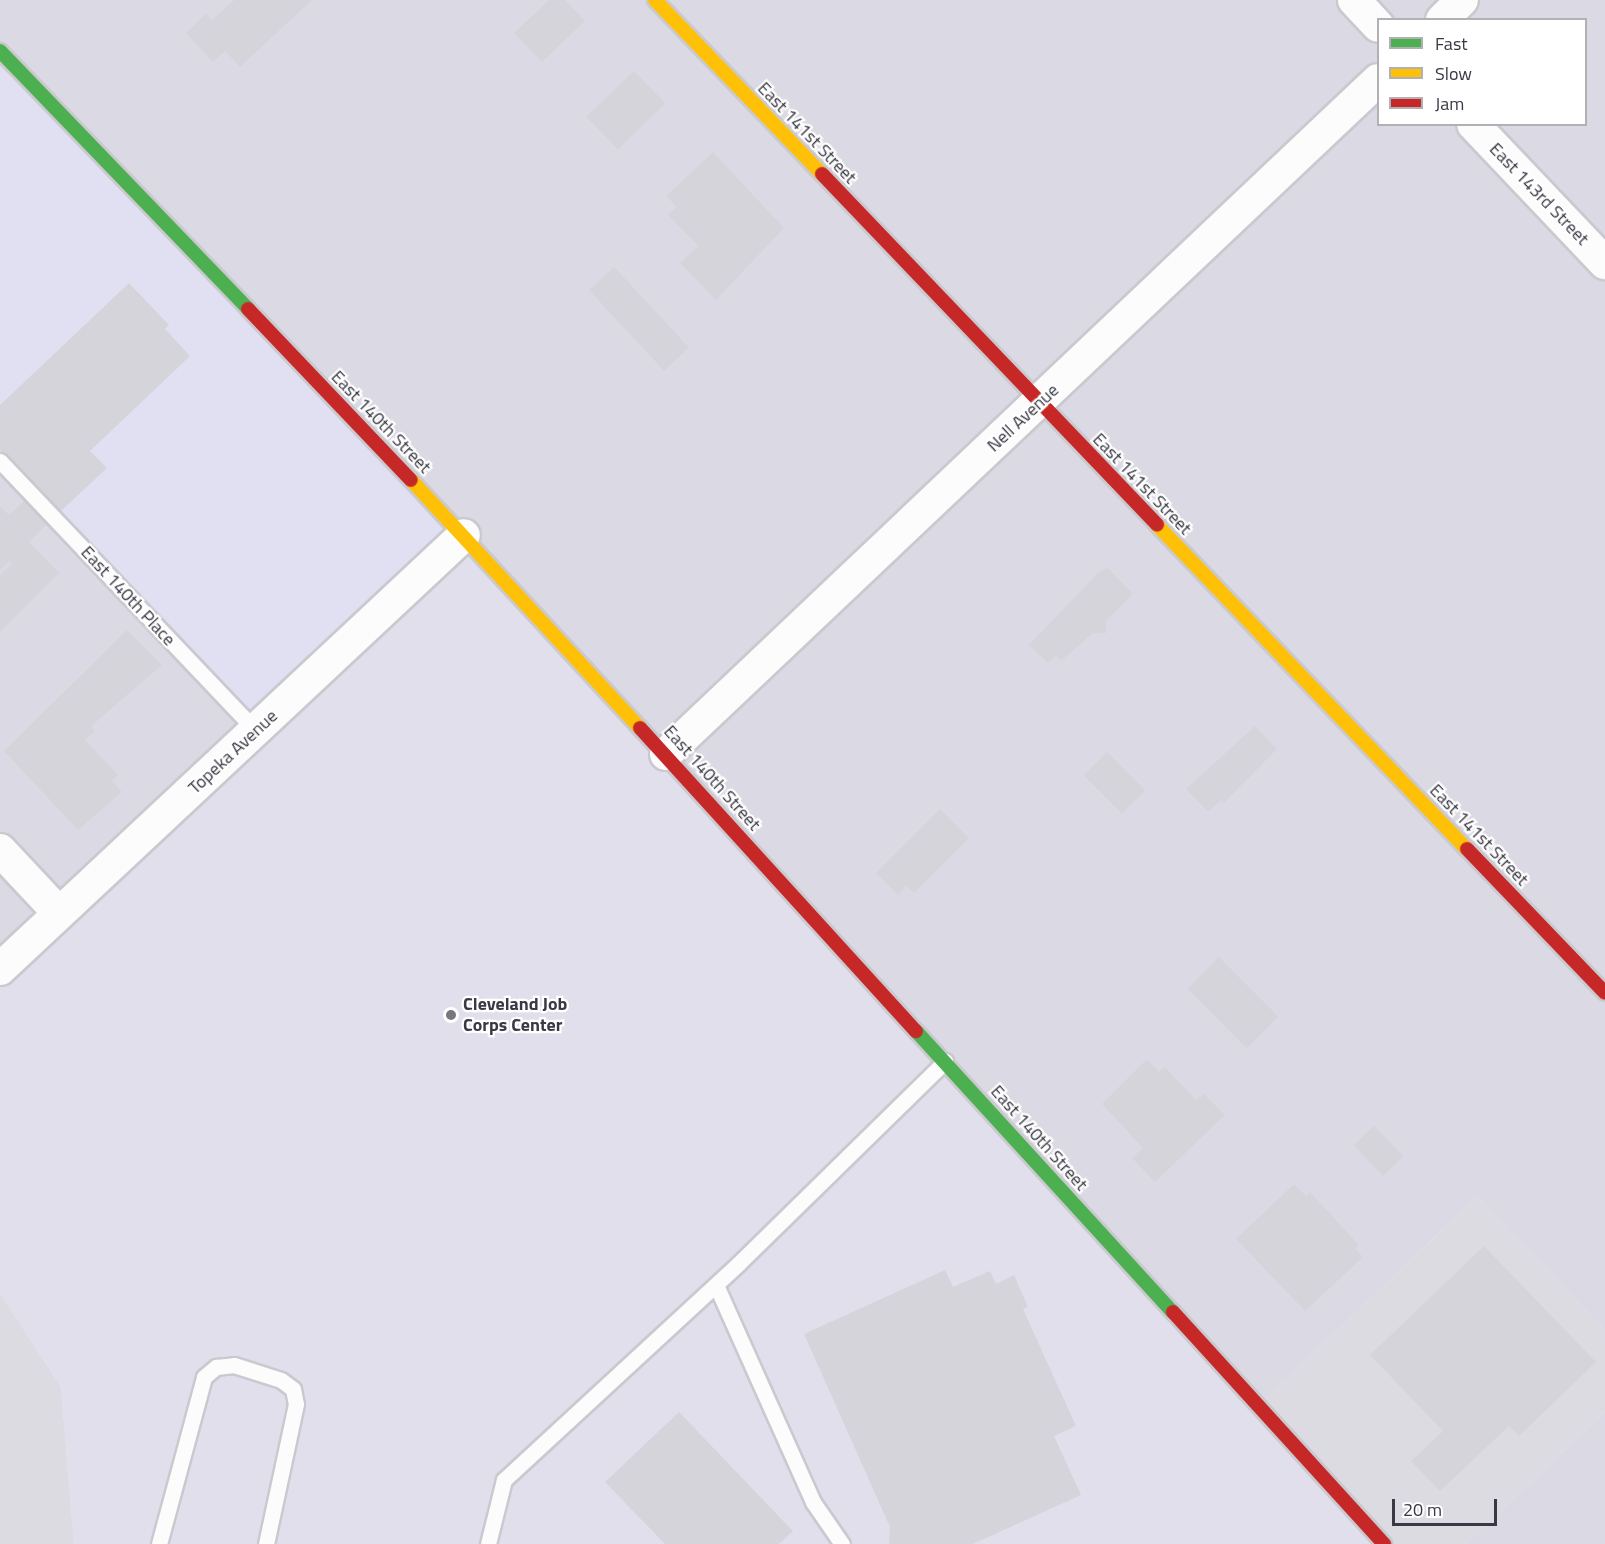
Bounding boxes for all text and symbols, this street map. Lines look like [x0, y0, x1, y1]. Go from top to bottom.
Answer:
legend [1377, 18, 1587, 126]
text: Fast [1435, 30, 1468, 57]
text: Slow [1435, 60, 1472, 87]
street label: East 141st Street [753, 78, 861, 188]
text: Jam [1435, 90, 1464, 117]
street label: East 143rd Street [1485, 138, 1593, 250]
street label: East 140th Street [327, 366, 435, 478]
street label: Nell Avenue [983, 379, 1063, 457]
street label: East 141st Street [1088, 429, 1196, 539]
street label: East 140th Place [76, 542, 180, 650]
street label: Topeka Avenue [184, 705, 282, 799]
street label: East 140th Street [659, 721, 765, 835]
street label: East 141st Street [1425, 780, 1533, 890]
place label: Cleveland Job Corps Center [463, 994, 567, 1036]
marker: Cleveland Job Corps Center [444, 1008, 458, 1022]
street label: East 140th Street [986, 1081, 1092, 1195]
scale bar [1395, 1487, 1500, 1525]
text: 20 m [1403, 1496, 1442, 1523]

